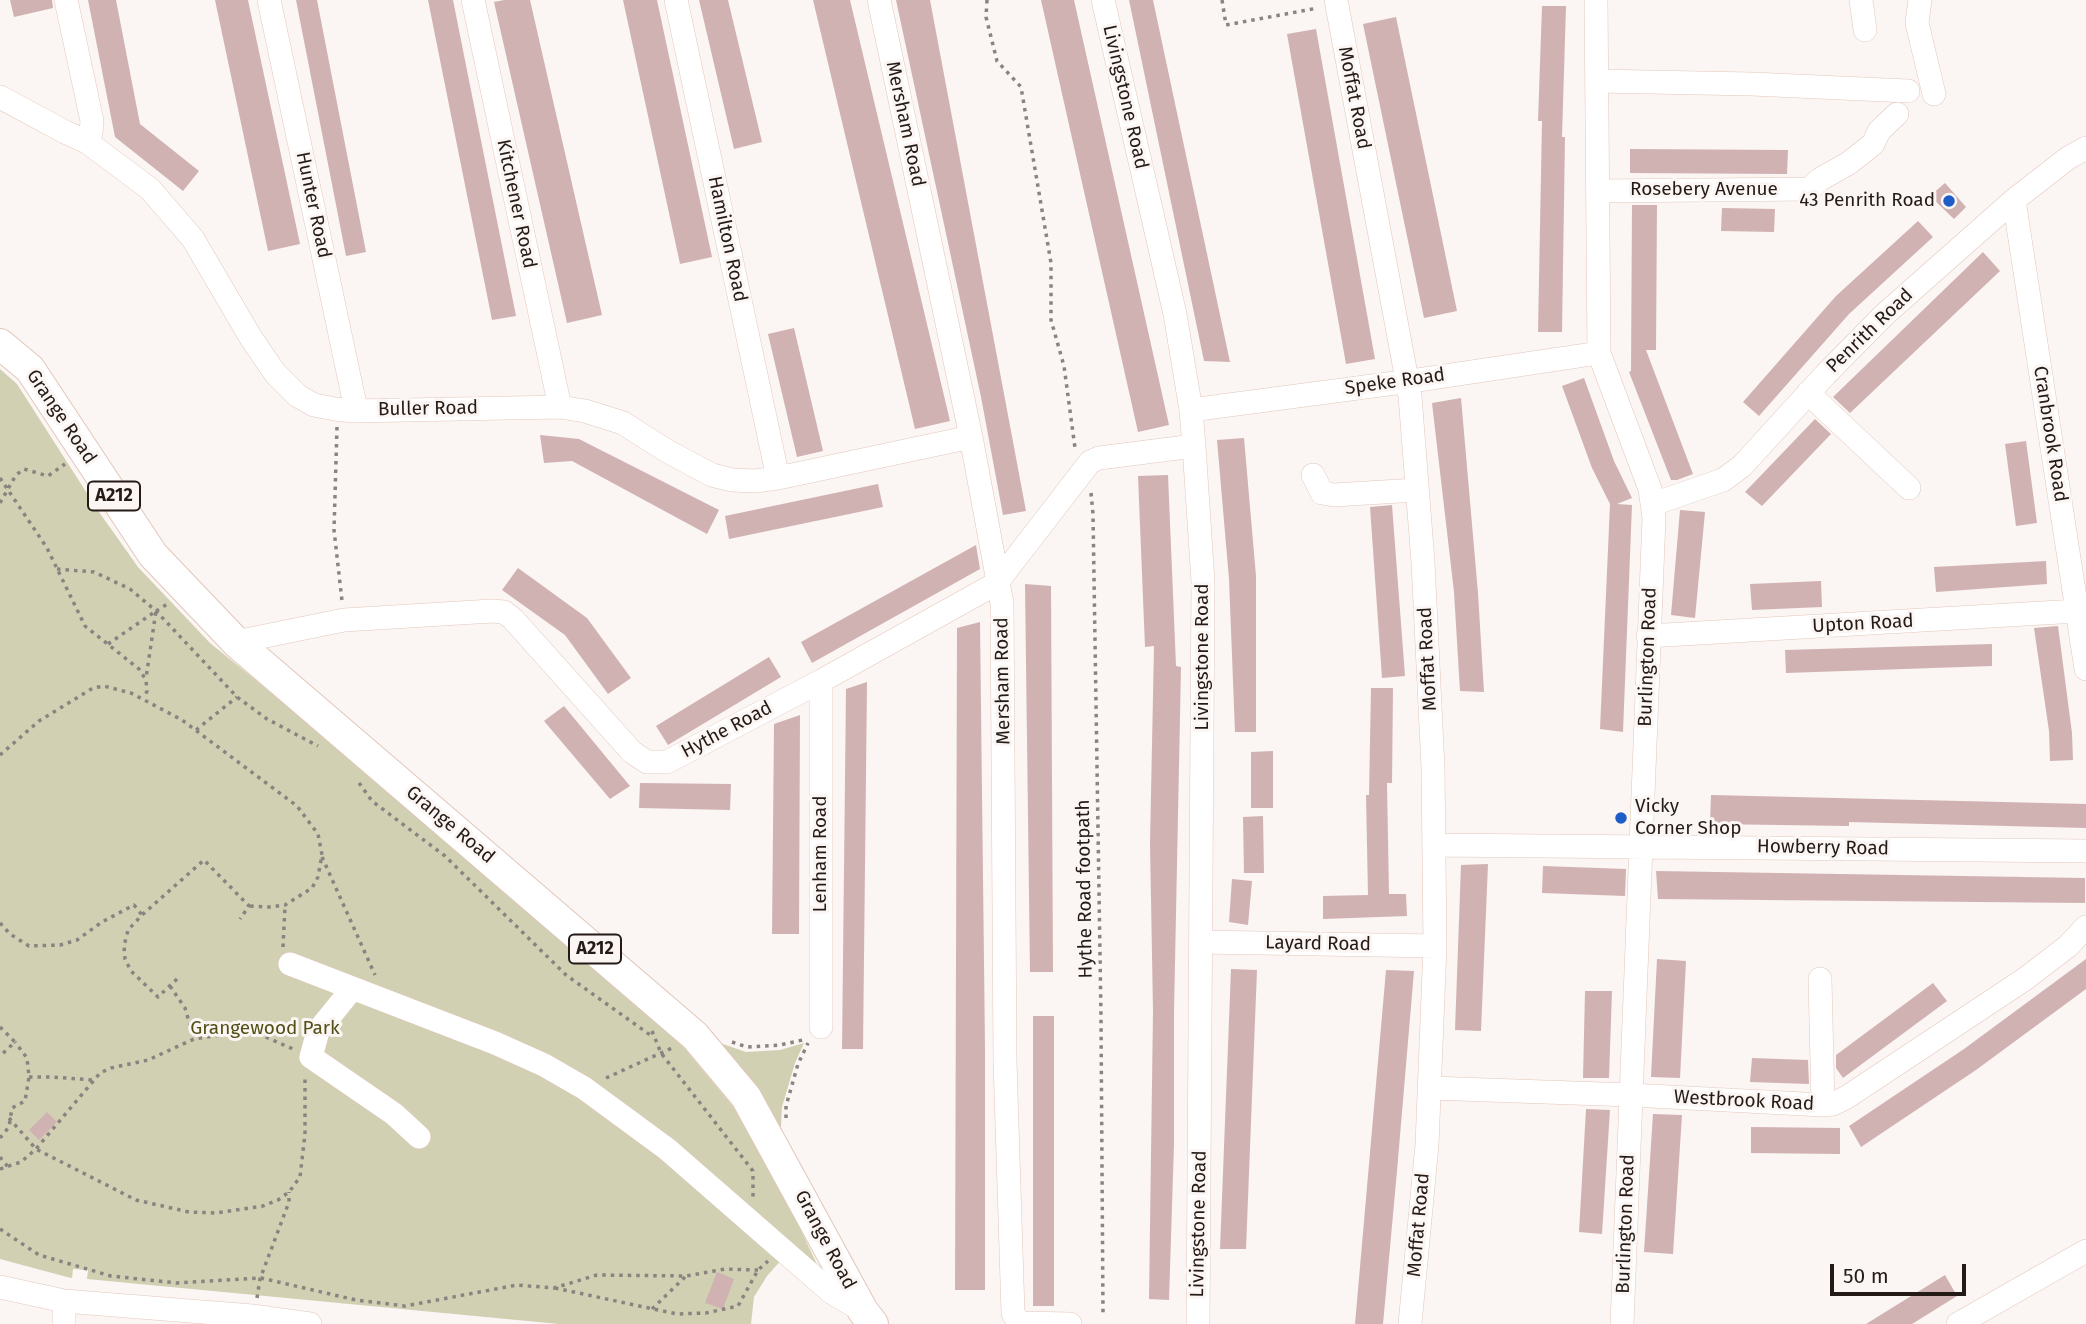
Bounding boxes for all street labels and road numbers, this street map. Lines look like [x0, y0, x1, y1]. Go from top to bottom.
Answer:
street label: Livingstone Road [1097, 23, 1153, 171]
street label: Moffat Road [1333, 45, 1375, 151]
street label: Mersham Road [881, 59, 929, 189]
street label: Kitchener Road [491, 137, 541, 271]
street label: Hunter Road [291, 150, 335, 260]
street label: Hamilton Road [703, 174, 751, 304]
street label: Rosebery Avenue [1630, 179, 1778, 201]
street label: Penrith Road [1822, 284, 1918, 378]
street label: Speke Road [1344, 364, 1446, 400]
street label: Cranbrook Road [2028, 364, 2072, 504]
street label: Grange Road [21, 365, 101, 469]
street label: Buller Road [378, 397, 478, 421]
road number: A212 [88, 482, 140, 510]
street label: Livingstone Road [1192, 583, 1214, 731]
street label: Burlington Road [1634, 587, 1662, 727]
street label: Moffat Road [1414, 606, 1442, 712]
street label: Upton Road [1812, 610, 1914, 638]
street label: Mersham Road [990, 617, 1016, 745]
street label: Hythe Road [678, 697, 776, 763]
street label: Grange Road [401, 781, 499, 869]
street label: Lenham Road [810, 795, 832, 913]
street label: Hythe Road footpath [1072, 799, 1098, 979]
street label: Howberry Road [1757, 835, 1889, 861]
street label: Layard Road [1265, 932, 1371, 956]
road number: A212 [569, 934, 621, 964]
street label: Westbrook Road [1673, 1086, 1815, 1116]
street label: Livingstone Road [1186, 1150, 1212, 1298]
street label: Burlington Road [1612, 1154, 1640, 1294]
street label: Moffat Road [1403, 1172, 1435, 1278]
street label: Grange Road [789, 1187, 861, 1293]

